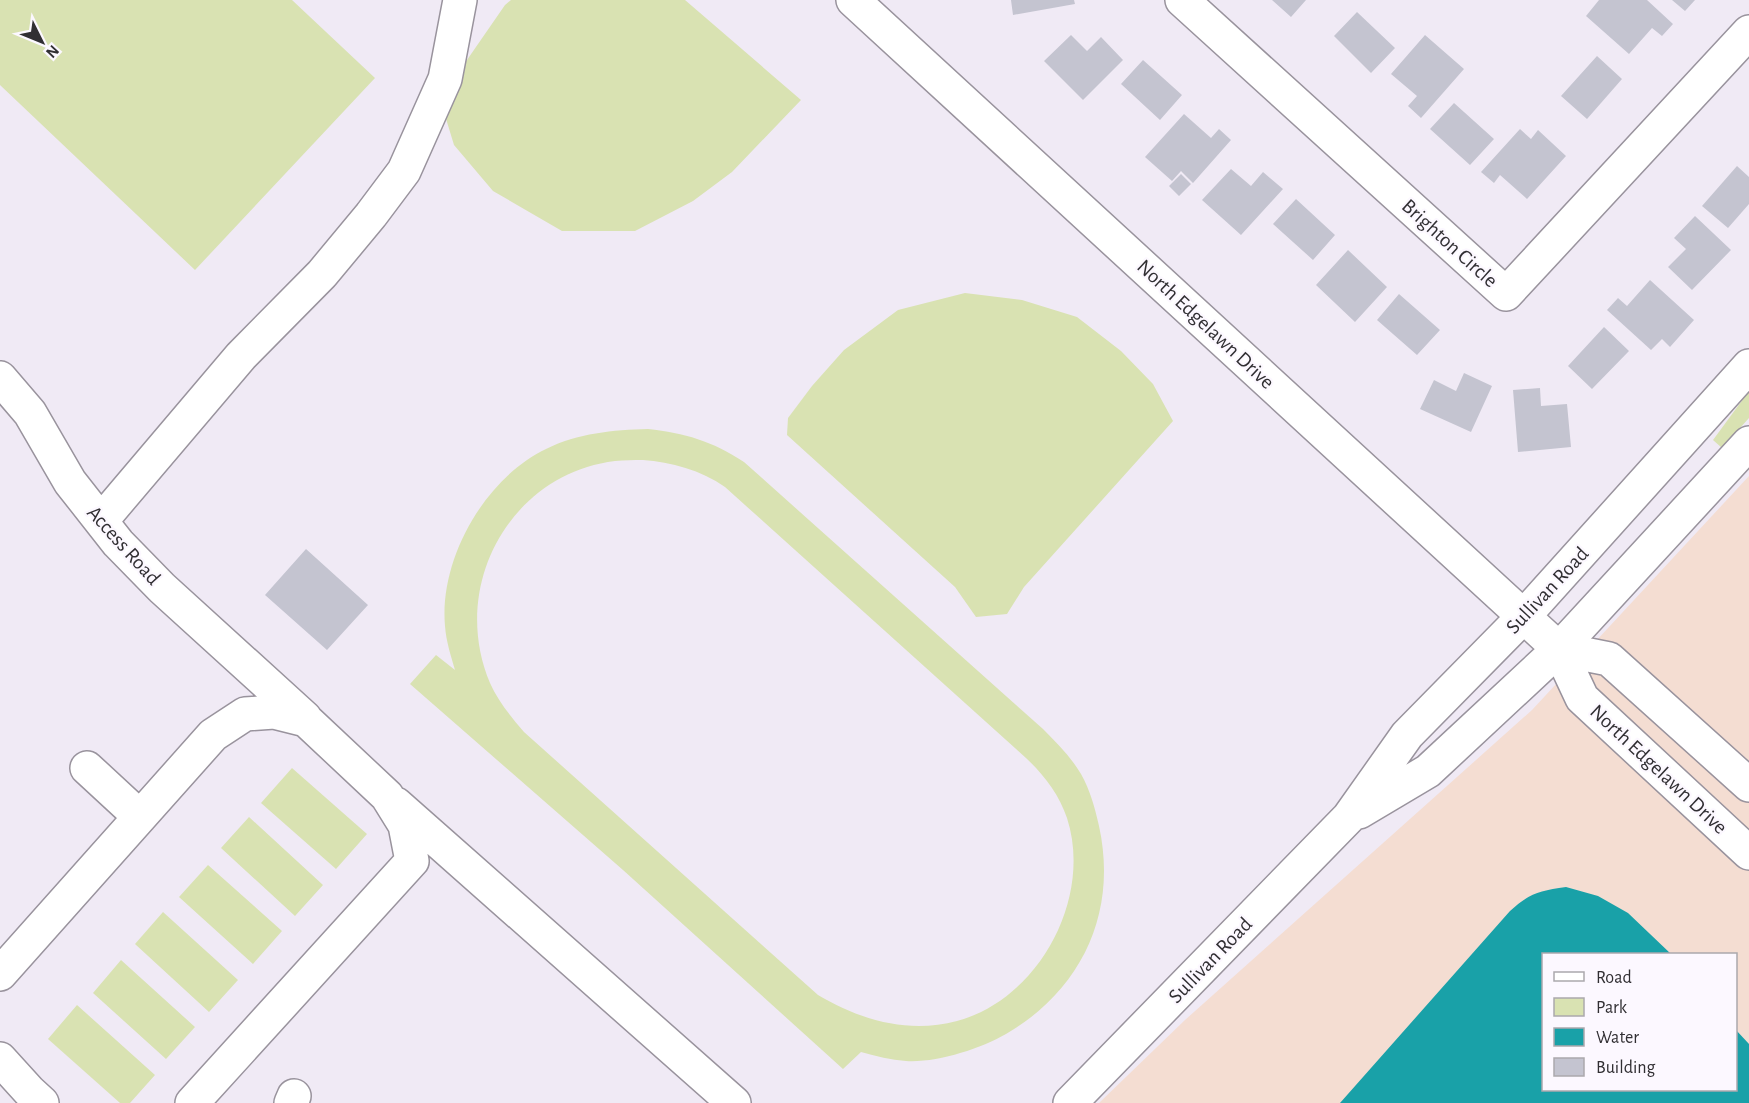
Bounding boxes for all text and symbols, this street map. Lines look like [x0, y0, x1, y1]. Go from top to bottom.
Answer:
north arrow [12, 12, 72, 72]
text: N [43, 42, 62, 61]
street label: Brighton Circle [1398, 195, 1502, 292]
street label: North Edgelawn Drive [1133, 256, 1278, 393]
street label: Access Road [83, 502, 164, 589]
street label: Sullivan Road [1502, 543, 1593, 638]
street label: North Edgelawn Drive [1586, 701, 1731, 838]
street label: Sullivan Road [1165, 913, 1256, 1007]
legend [1542, 953, 1737, 1091]
text: Road [1596, 969, 1632, 987]
text: Park [1596, 999, 1628, 1017]
text: Water [1596, 1029, 1639, 1047]
text: Building [1596, 1059, 1656, 1077]

